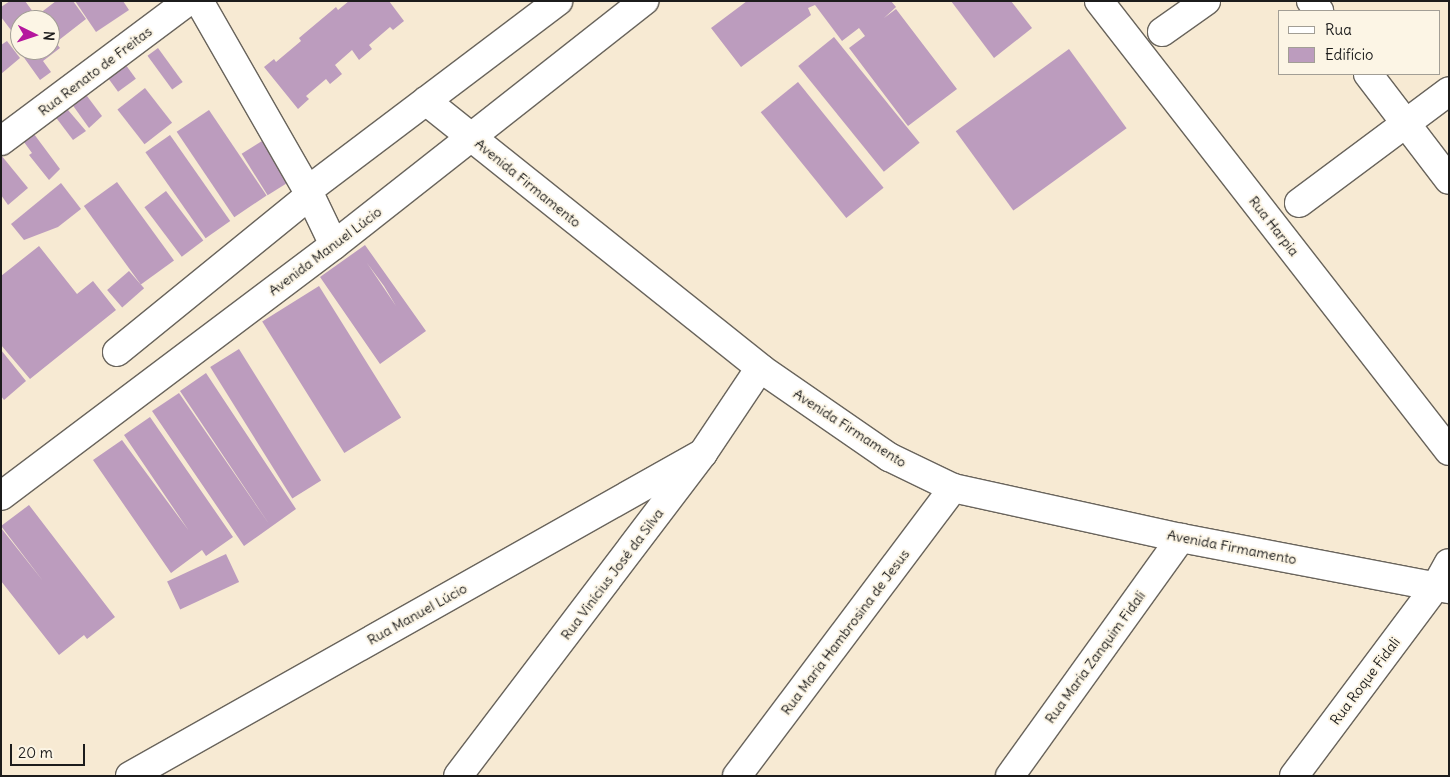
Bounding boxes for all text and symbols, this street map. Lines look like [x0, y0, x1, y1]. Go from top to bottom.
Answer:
north arrow [10, 10, 60, 60]
legend [1278, 10, 1440, 75]
text: Rua [1325, 20, 1352, 39]
street label: Rua Renato de Freitas [35, 23, 155, 119]
text: N [40, 31, 58, 41]
text: Edifício [1325, 45, 1373, 64]
street label: Avenida Firmamento [472, 135, 584, 231]
street label: Rua Harpia [1245, 193, 1303, 259]
street label: Avenida Manuel Lúcio [265, 203, 385, 299]
street label: Avenida Firmamento [790, 385, 910, 471]
street label: Rua Vinícius José da Silva [557, 505, 667, 643]
street label: Avenida Firmamento [1166, 526, 1298, 568]
street label: Rua Maria Hambrosina de Jesus [777, 546, 913, 718]
street label: Rua Manuel Lúcio [364, 580, 470, 648]
street label: Rua Maria Zanquim Fidali [1041, 587, 1149, 727]
street label: Rua Roque Fidali [1327, 634, 1403, 728]
scale bar [12, 734, 88, 766]
text: 20 m [18, 743, 53, 762]

